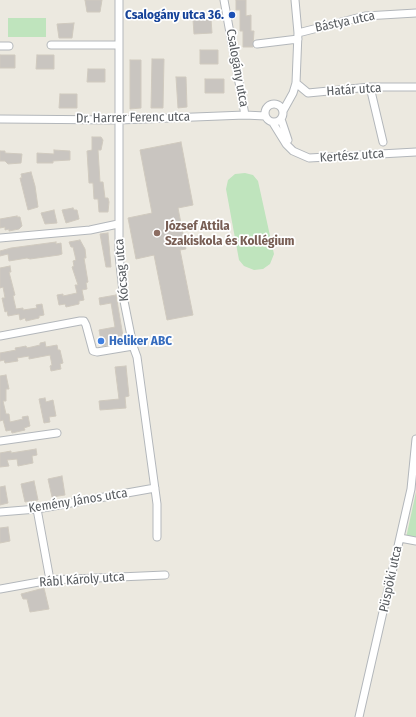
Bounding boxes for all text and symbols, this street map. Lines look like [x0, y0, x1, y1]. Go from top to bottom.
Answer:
place label: Csalogány utca 36. [125, 7, 224, 23]
street label: Bástya utca [314, 8, 376, 36]
marker: Csalogány utca 36. [227, 10, 237, 20]
street label: Csalogány utca [222, 28, 252, 108]
street label: Határ utca [326, 80, 382, 100]
street label: Dr. Harrer Ferenc utca [76, 109, 190, 127]
street label: Kertész utca [319, 146, 385, 166]
place label: József Attila Szakiskola és Kollégium [165, 218, 294, 249]
marker: József Attila Szakiskola és Kollégium [152, 228, 162, 238]
street label: Kócsag utca [112, 238, 132, 302]
place label: Heliker ABC [109, 333, 172, 349]
marker: Heliker ABC [96, 336, 106, 346]
street label: Kemény János utca [27, 485, 129, 517]
street label: Püspöki utca [376, 544, 406, 614]
street label: Rábl Károly utca [39, 569, 125, 591]

